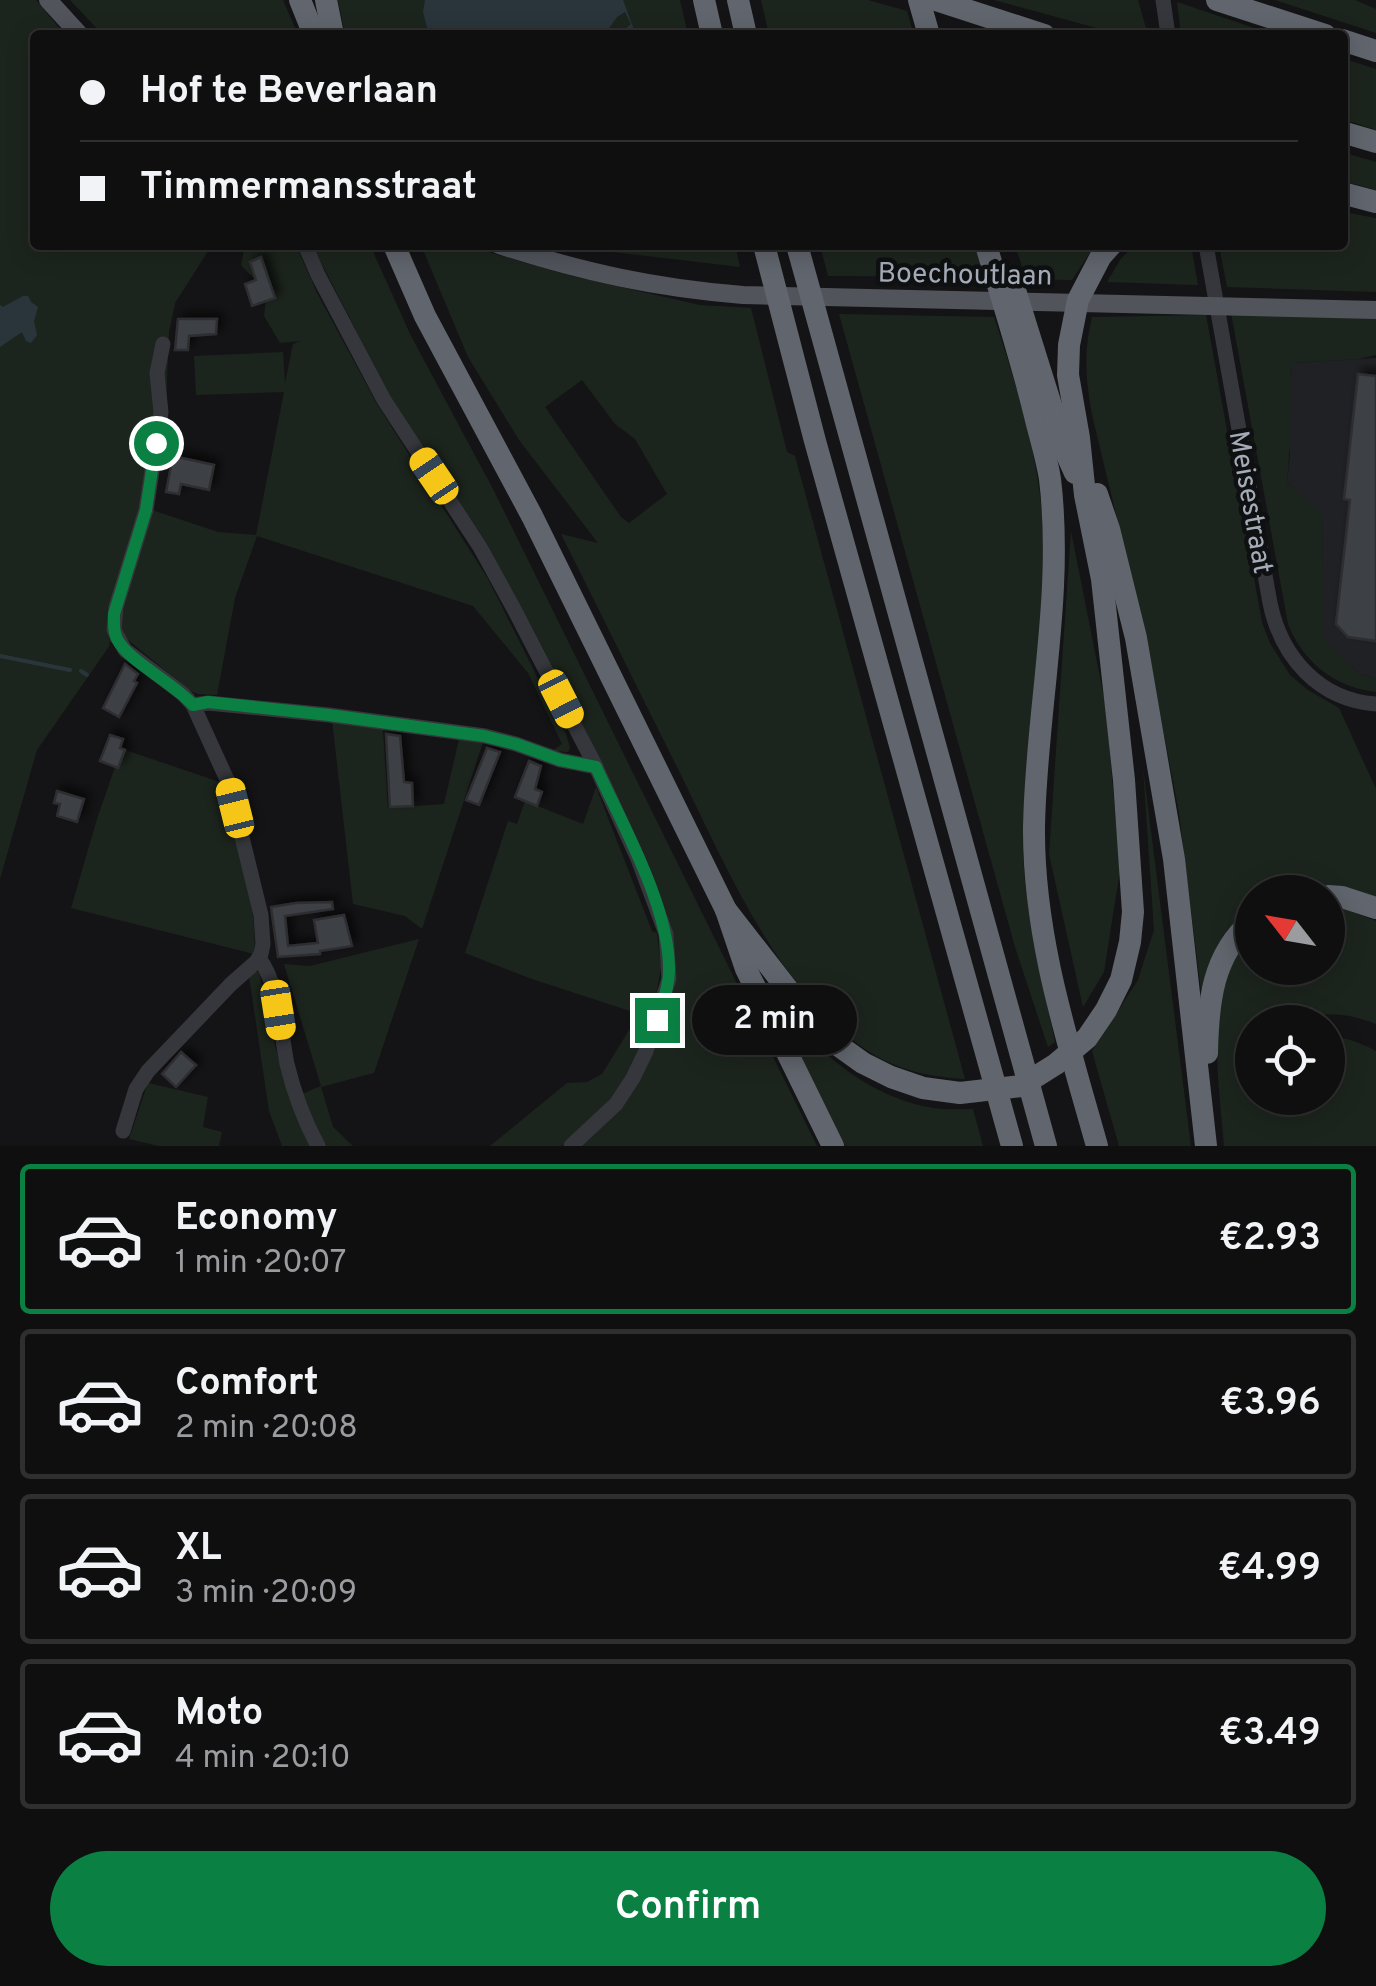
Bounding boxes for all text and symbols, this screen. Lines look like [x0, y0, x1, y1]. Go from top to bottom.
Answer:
text: Hof te Beverlaan [140, 68, 438, 117]
text: Timmermansstraat [140, 164, 477, 213]
street label: Boechoutlaan [877, 256, 1053, 296]
route start [134, 421, 179, 466]
street label: Meisestraat [1219, 428, 1279, 577]
car [405, 443, 463, 509]
car [534, 665, 588, 733]
car [213, 775, 257, 841]
north arrow [1235, 875, 1345, 985]
map controls [1235, 875, 1345, 1115]
car [258, 978, 298, 1042]
callout: 2 min [692, 985, 857, 1055]
route end [635, 998, 680, 1043]
text: 2 min [733, 1000, 816, 1040]
button: locate [1235, 1005, 1345, 1115]
icon: car [55, 1194, 145, 1284]
text: Economy [175, 1195, 337, 1244]
text: €2.93 [1219, 1215, 1321, 1264]
text: 1 min · 20:07 [175, 1244, 346, 1284]
icon: car [55, 1359, 145, 1449]
text: Comfort [175, 1360, 319, 1409]
text: €3.96 [1220, 1380, 1321, 1429]
text: 2 min · 20:08 [175, 1409, 358, 1449]
icon: car [55, 1524, 145, 1614]
text: XL [175, 1525, 222, 1574]
text: €4.99 [1218, 1545, 1321, 1594]
text: 3 min · 20:09 [175, 1574, 357, 1614]
icon: car [55, 1689, 145, 1779]
text: Moto [175, 1690, 263, 1739]
text: €3.49 [1219, 1710, 1321, 1759]
text: 4 min · 20:10 [175, 1739, 351, 1779]
button: Confirm [50, 1851, 1326, 1966]

